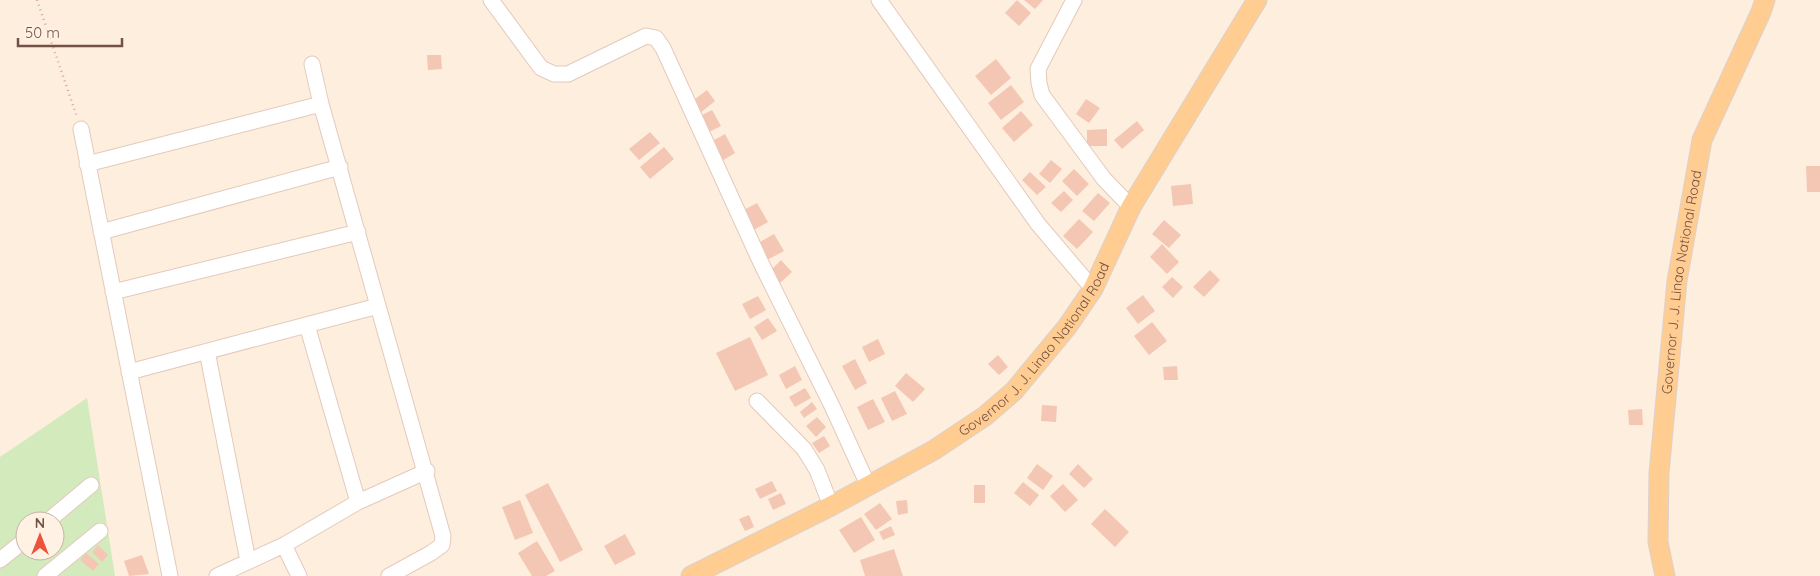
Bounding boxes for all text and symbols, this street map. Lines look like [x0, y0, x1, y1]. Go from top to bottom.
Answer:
scale bar [18, 15, 121, 47]
text: 50 m [25, 23, 60, 42]
street label: Governor J. J. Linao National Road [1657, 169, 1705, 395]
street label: Governor J. J. Linao National Road [955, 259, 1113, 440]
north arrow [15, 511, 65, 561]
text: N [35, 514, 45, 532]

